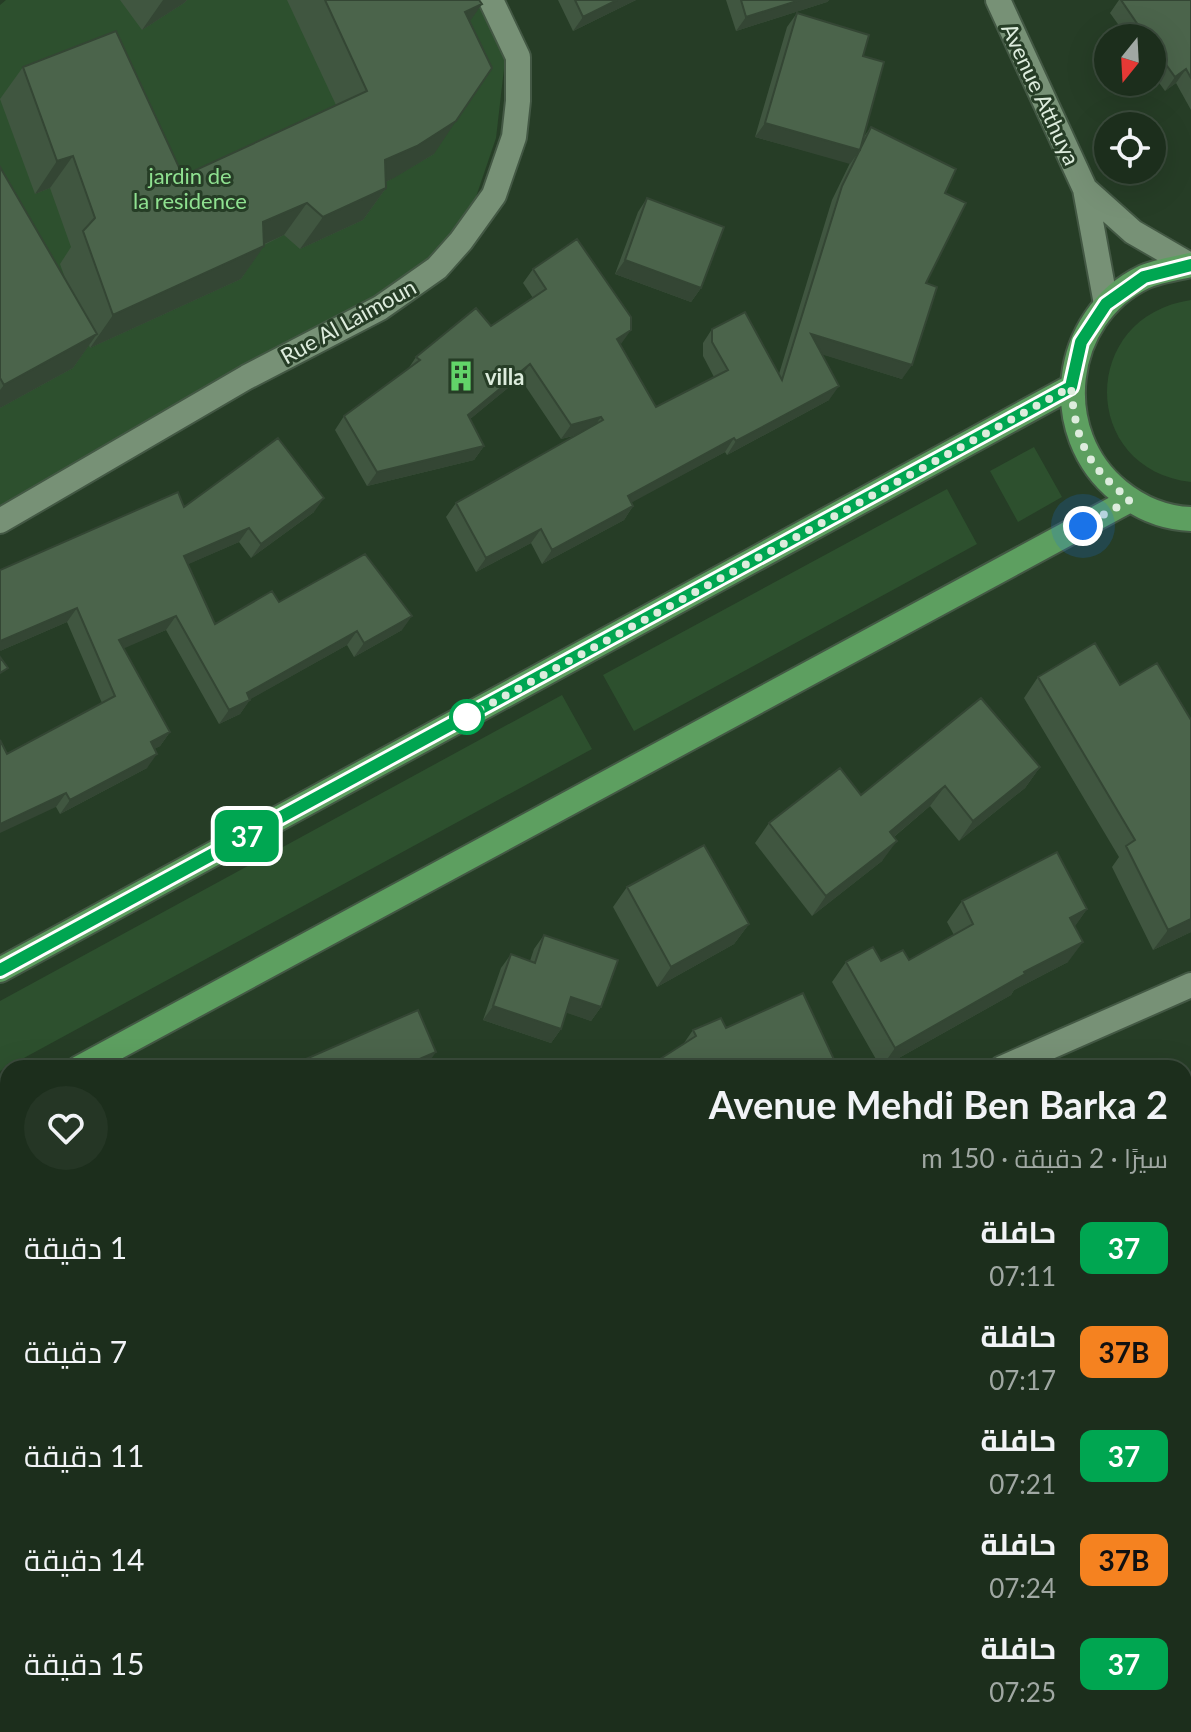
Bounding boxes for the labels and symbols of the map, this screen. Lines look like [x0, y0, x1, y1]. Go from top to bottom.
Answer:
street label: Avenue Atthuya [996, 19, 1086, 169]
north arrow [1094, 24, 1166, 96]
park label: jardin de la residence [133, 162, 247, 214]
street label: Rue Al Laimoun [276, 273, 420, 369]
building icon: villa [444, 359, 478, 393]
place label: villa [485, 363, 524, 390]
your location [1063, 506, 1103, 546]
unlabelled marker [450, 700, 484, 734]
line badge: 37 [211, 810, 283, 862]

